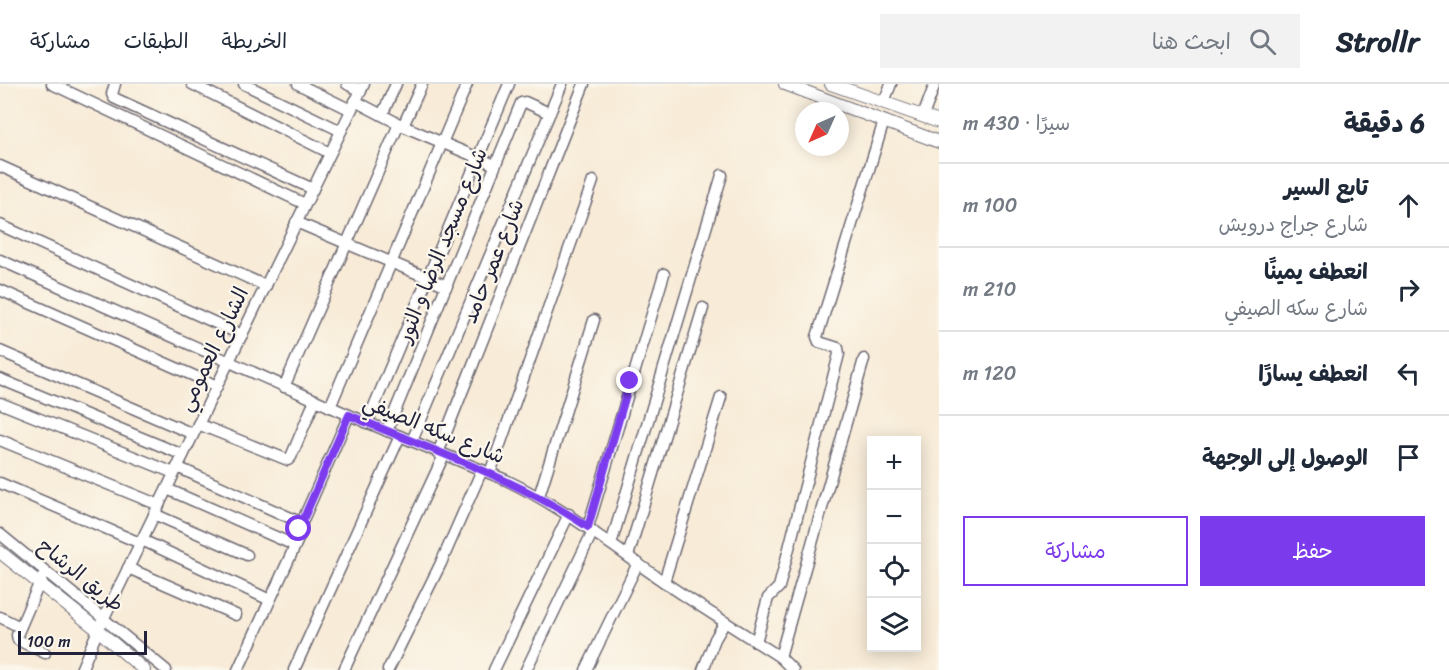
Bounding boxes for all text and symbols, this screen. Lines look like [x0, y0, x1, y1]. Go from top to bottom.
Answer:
search box [880, 14, 1300, 68]
text: Strollr [1336, 17, 1419, 66]
text: مشاركة [30, 22, 91, 60]
text: الطبقات [124, 22, 189, 60]
text: الخريطة [222, 22, 287, 60]
text: ابحث هنا [1152, 22, 1231, 61]
icon: search [1246, 25, 1279, 58]
text: 6 دقيقة [1343, 100, 1425, 146]
north arrow [795, 102, 849, 156]
text: سيرًا · 430 m [963, 106, 1070, 141]
street label: شارع مسجد الرضا و النور [385, 142, 499, 350]
text: تابع السير [1284, 168, 1368, 207]
text: 100 m [963, 188, 1017, 223]
icon: ahead [1392, 189, 1425, 222]
street label: شارع عمر حامد [451, 193, 535, 329]
text: شارع جراج درويش [1218, 207, 1368, 242]
text: انعطف يمينًا [1264, 252, 1368, 291]
text: 210 m [963, 272, 1016, 307]
icon: right [1392, 273, 1425, 306]
street label: الشارع العمومي [166, 280, 260, 418]
text: شارع سكه الصيفي [1224, 291, 1368, 326]
text: انعطف يسارًا [1258, 354, 1368, 393]
text: 120 m [963, 356, 1016, 391]
icon: left [1392, 357, 1425, 390]
route end [616, 367, 642, 393]
street label: شارع سكه الصيفي [357, 383, 511, 475]
map controls [867, 436, 921, 652]
button: + [867, 436, 921, 490]
text: الوصول إلى الوجهة [1202, 438, 1368, 477]
icon: arrive [1392, 441, 1425, 474]
button: − [867, 490, 921, 544]
route start [285, 515, 311, 541]
button: مشاركة [963, 516, 1188, 586]
button: حفظ [1200, 516, 1425, 586]
street label: طريق الرشاح [29, 528, 133, 622]
button: locate [867, 544, 921, 598]
button: layers [867, 598, 921, 652]
text: 100 m [27, 627, 71, 656]
scale bar [18, 628, 147, 656]

